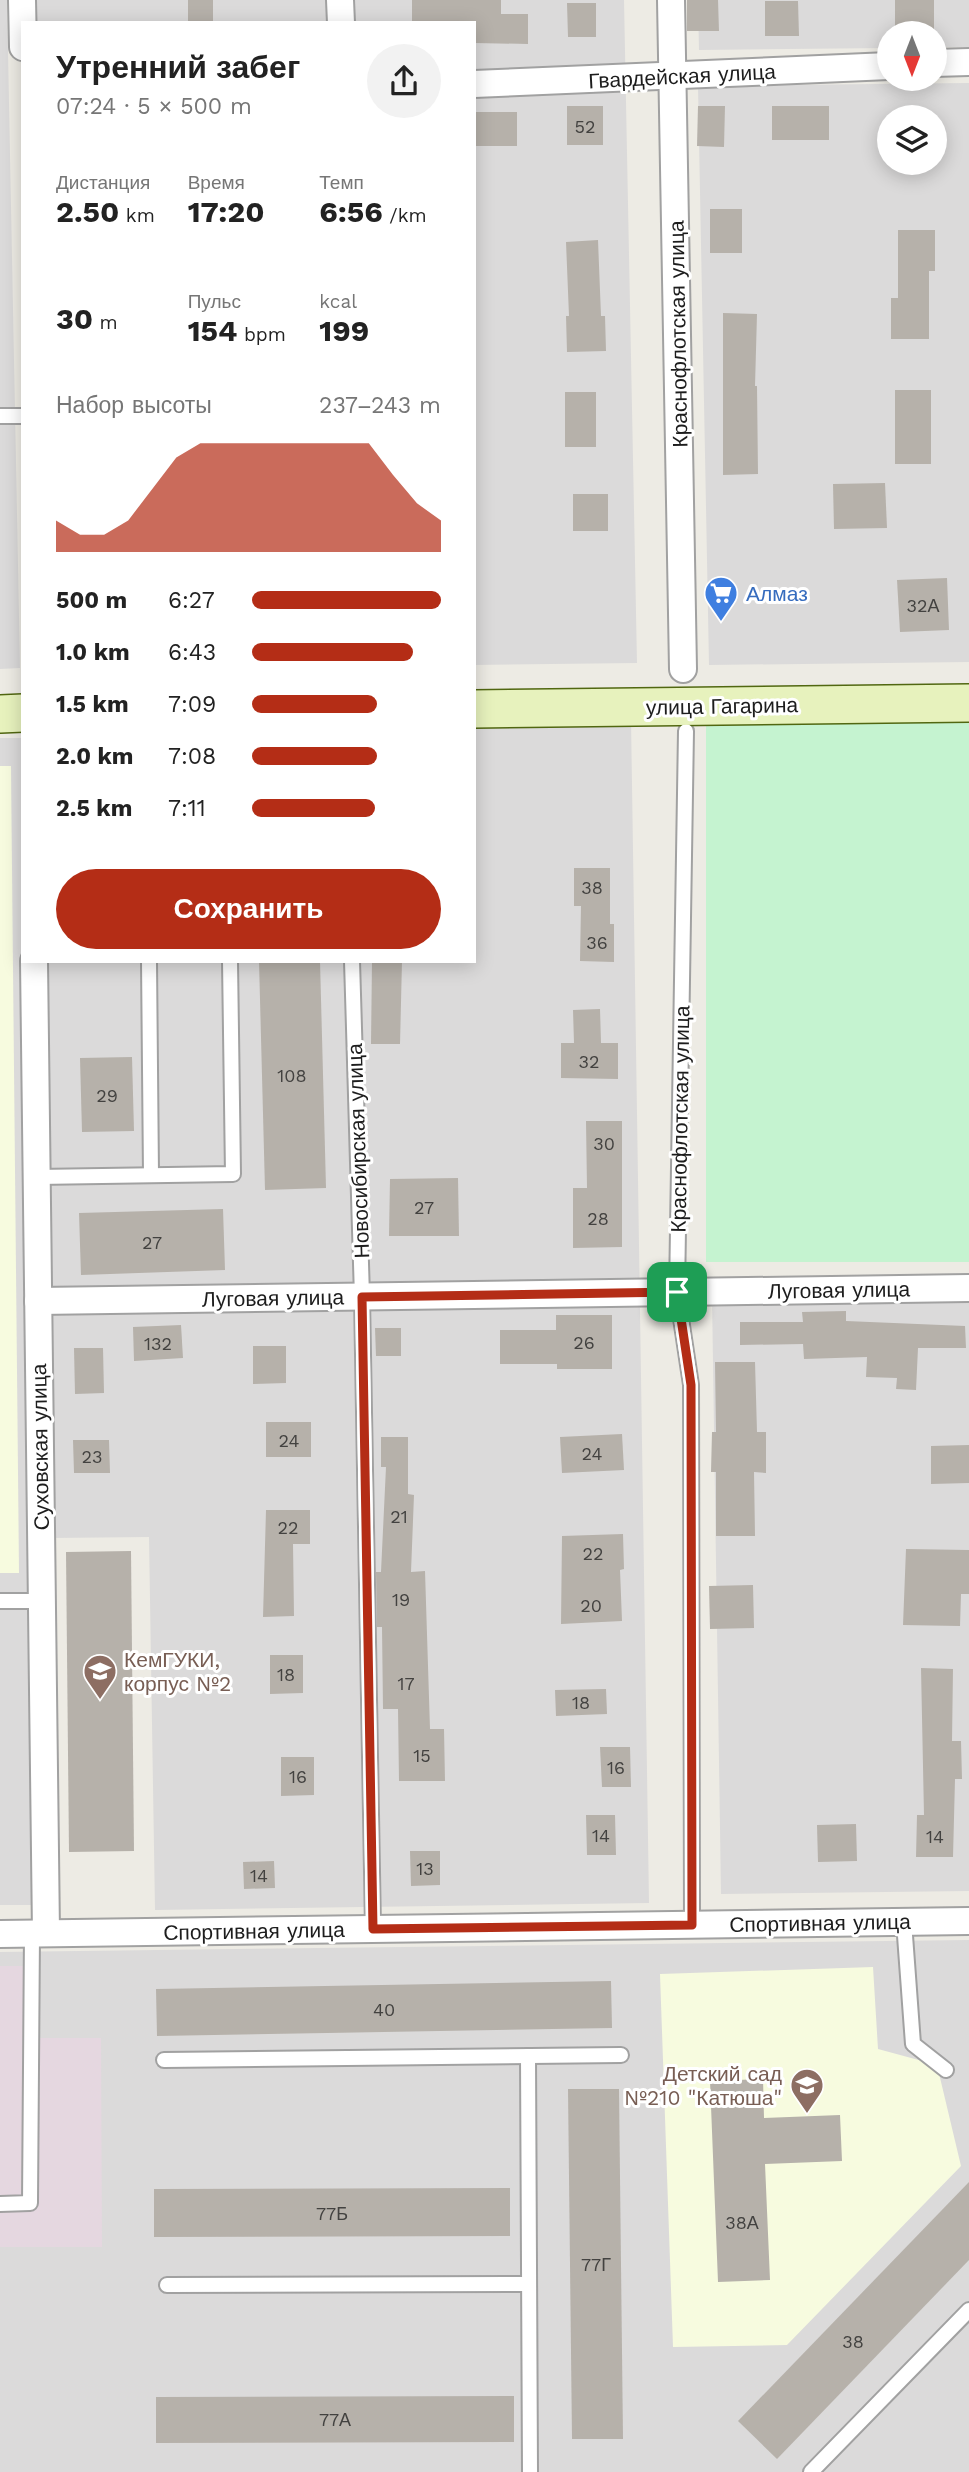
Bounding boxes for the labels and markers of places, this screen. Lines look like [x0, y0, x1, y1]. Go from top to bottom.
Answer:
supermarket icon: Алмаз [702, 574, 740, 623]
place label: Алмаз [746, 581, 808, 606]
pin [647, 1262, 707, 1322]
place label: КемГУКИ, корпус №2 [124, 1647, 231, 1696]
school or university icon: КемГУКИ, корпус №2 [81, 1652, 119, 1701]
place label: Детский сад №210 "Катюша" [624, 2061, 782, 2110]
school or university icon: Детский сад №210 "Катюша" [788, 2066, 826, 2115]

